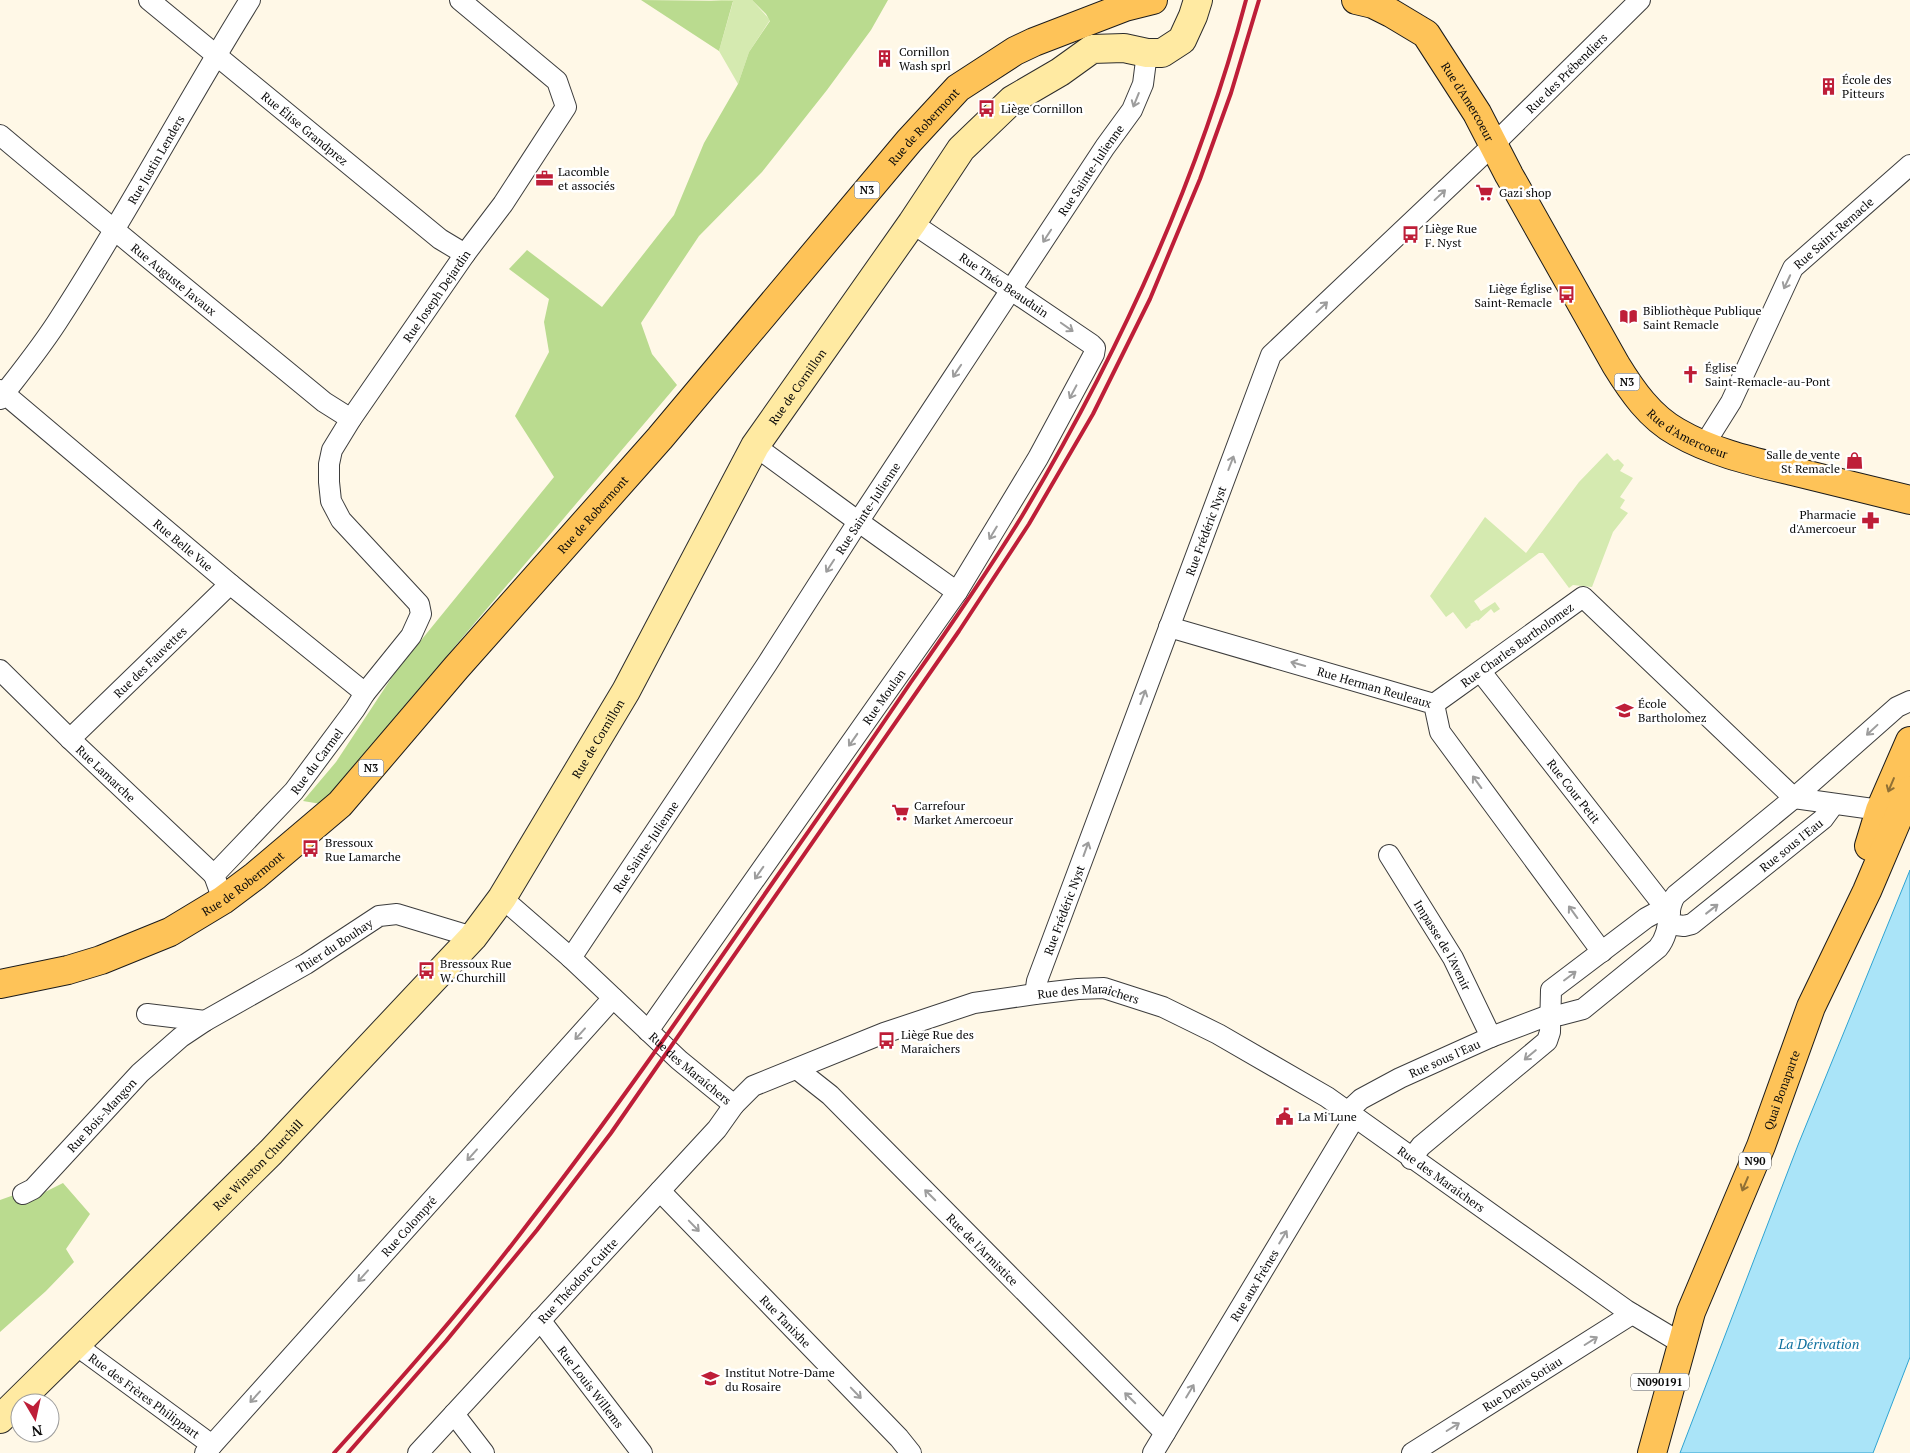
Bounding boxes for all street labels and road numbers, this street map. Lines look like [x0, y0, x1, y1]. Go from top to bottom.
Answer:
street label: Rue des Prébendiers [1523, 29, 1610, 116]
street label: Rue d'Amercoeur [1438, 59, 1498, 144]
street label: Rue de Robermont [885, 84, 962, 168]
street label: Rue Élise Grandprez [259, 88, 352, 168]
street label: Rue Justin Lenders [124, 112, 187, 207]
street label: Rue Sainte-Julienne [1054, 121, 1127, 218]
road number: N3 [854, 182, 880, 198]
street label: Rue Saint-Remacle [1790, 194, 1876, 272]
street label: Rue Auguste Javaux [128, 240, 220, 319]
street label: Rue Joseph Dejardin [399, 247, 473, 345]
street label: Rue Théo Beauduin [957, 250, 1051, 320]
street label: Rue de Cornillon [765, 346, 829, 427]
road number: N3 [1614, 374, 1640, 391]
street label: Rue d'Amercoeur [1644, 405, 1730, 461]
street label: Rue Sainte-Julienne [832, 459, 903, 557]
street label: Rue de Robermont [554, 472, 631, 556]
street label: Rue Frédéric Nyst [1182, 483, 1229, 578]
street label: Rue Belle Vue [151, 515, 216, 574]
street label: Rue Charles Bartholomez [1458, 599, 1576, 690]
street label: Rue des Fauvettes [110, 623, 189, 701]
street label: Rue Herman Reuleaux [1315, 663, 1434, 711]
street label: Rue Moulan [859, 666, 908, 727]
street label: Rue de Cornillon [568, 696, 627, 781]
street label: Rue du Carmel [287, 725, 346, 797]
street label: Rue Lamarche [73, 742, 139, 805]
street label: Rue Cour Petit [1544, 756, 1604, 827]
road number: N3 [358, 760, 384, 776]
street label: Rue Sainte-Julienne [609, 798, 681, 895]
street label: Rue sous l'Eau [1756, 815, 1825, 875]
street label: Rue de Robermont [199, 847, 287, 919]
street label: Rue Frédéric Nyst [1040, 862, 1087, 957]
street label: Impasse de l'Avenir [1411, 897, 1475, 993]
street label: Thier du Bouhay [293, 914, 376, 976]
street label: Rue des Maraîchers [1037, 980, 1141, 1006]
street label: Rue des Maraîchers [646, 1029, 735, 1107]
street label: Rue sous l'Eau [1406, 1035, 1482, 1081]
street label: Quai Bonaparte [1760, 1048, 1802, 1132]
street label: Rue Bois-Mangon [64, 1075, 139, 1155]
street label: Rue Winston Churchill [209, 1116, 306, 1213]
street label: Rue des Maraîchers [1395, 1143, 1488, 1215]
road number: N90 [1739, 1152, 1771, 1170]
street label: Rue Colompré [378, 1193, 439, 1259]
street label: Rue de l'Armistice [944, 1210, 1022, 1288]
street label: Rue Théodore Cuitte [534, 1235, 620, 1326]
street label: Rue aux Frênes [1227, 1246, 1281, 1324]
street label: Rue Tanixhe [757, 1292, 814, 1350]
street label: Rue Louis Willems [555, 1343, 627, 1431]
street label: Rue des Frères Philippart [86, 1350, 203, 1442]
street label: Rue Denis Sotiau [1479, 1353, 1564, 1414]
road number: N090191 [1631, 1374, 1689, 1390]

